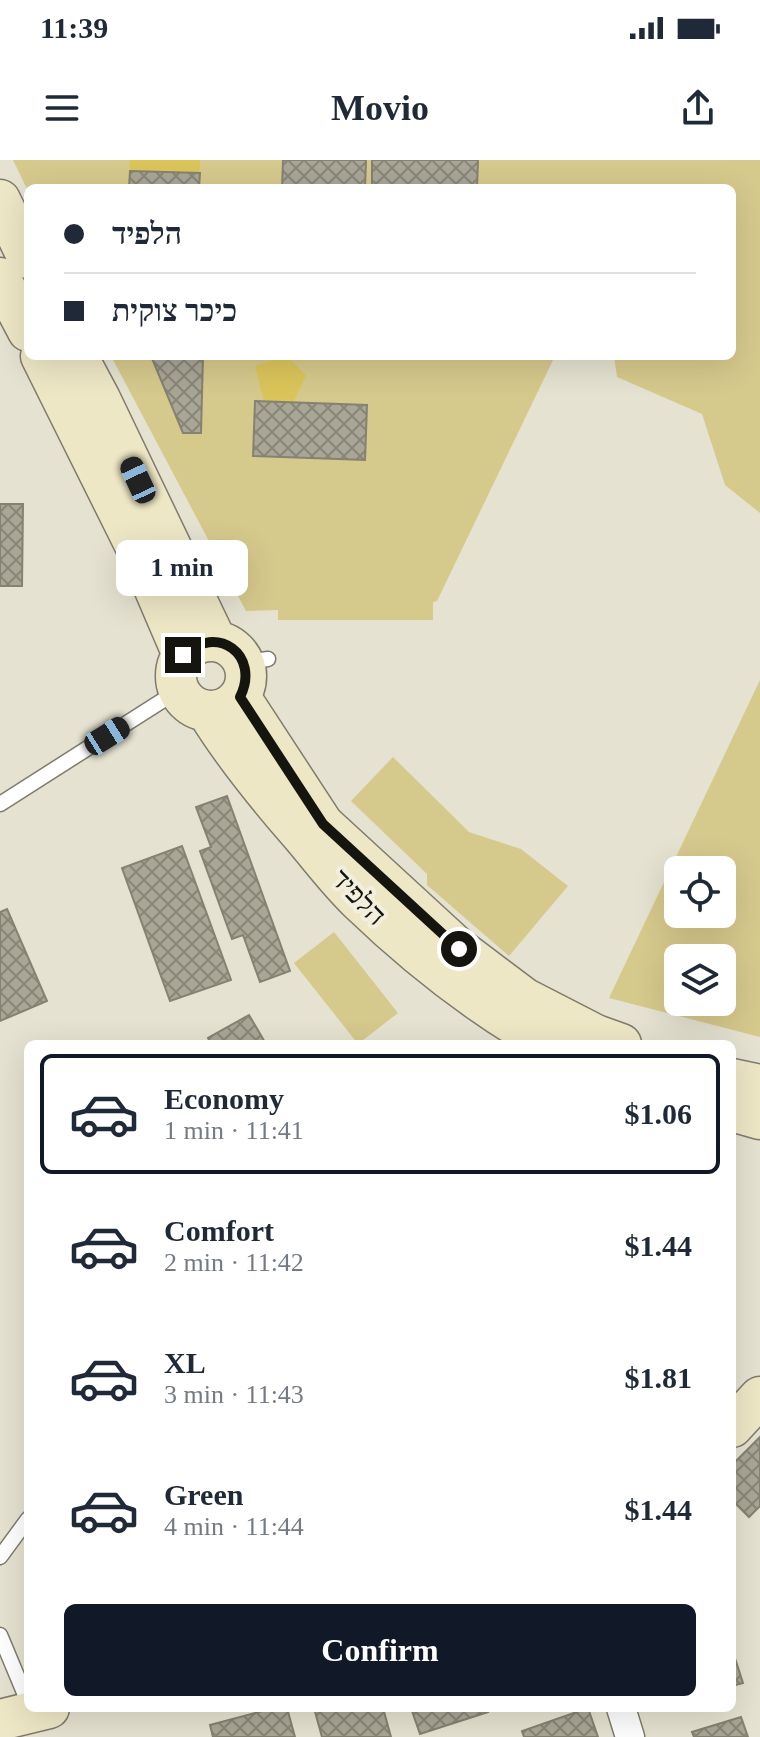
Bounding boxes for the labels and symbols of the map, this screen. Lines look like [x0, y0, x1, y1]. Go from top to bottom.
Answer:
car [117, 453, 159, 507]
callout: 1 min [117, 539, 249, 595]
route end [165, 637, 201, 673]
car [80, 713, 134, 759]
street label: הלפיד [325, 863, 393, 931]
route start [441, 931, 477, 967]

